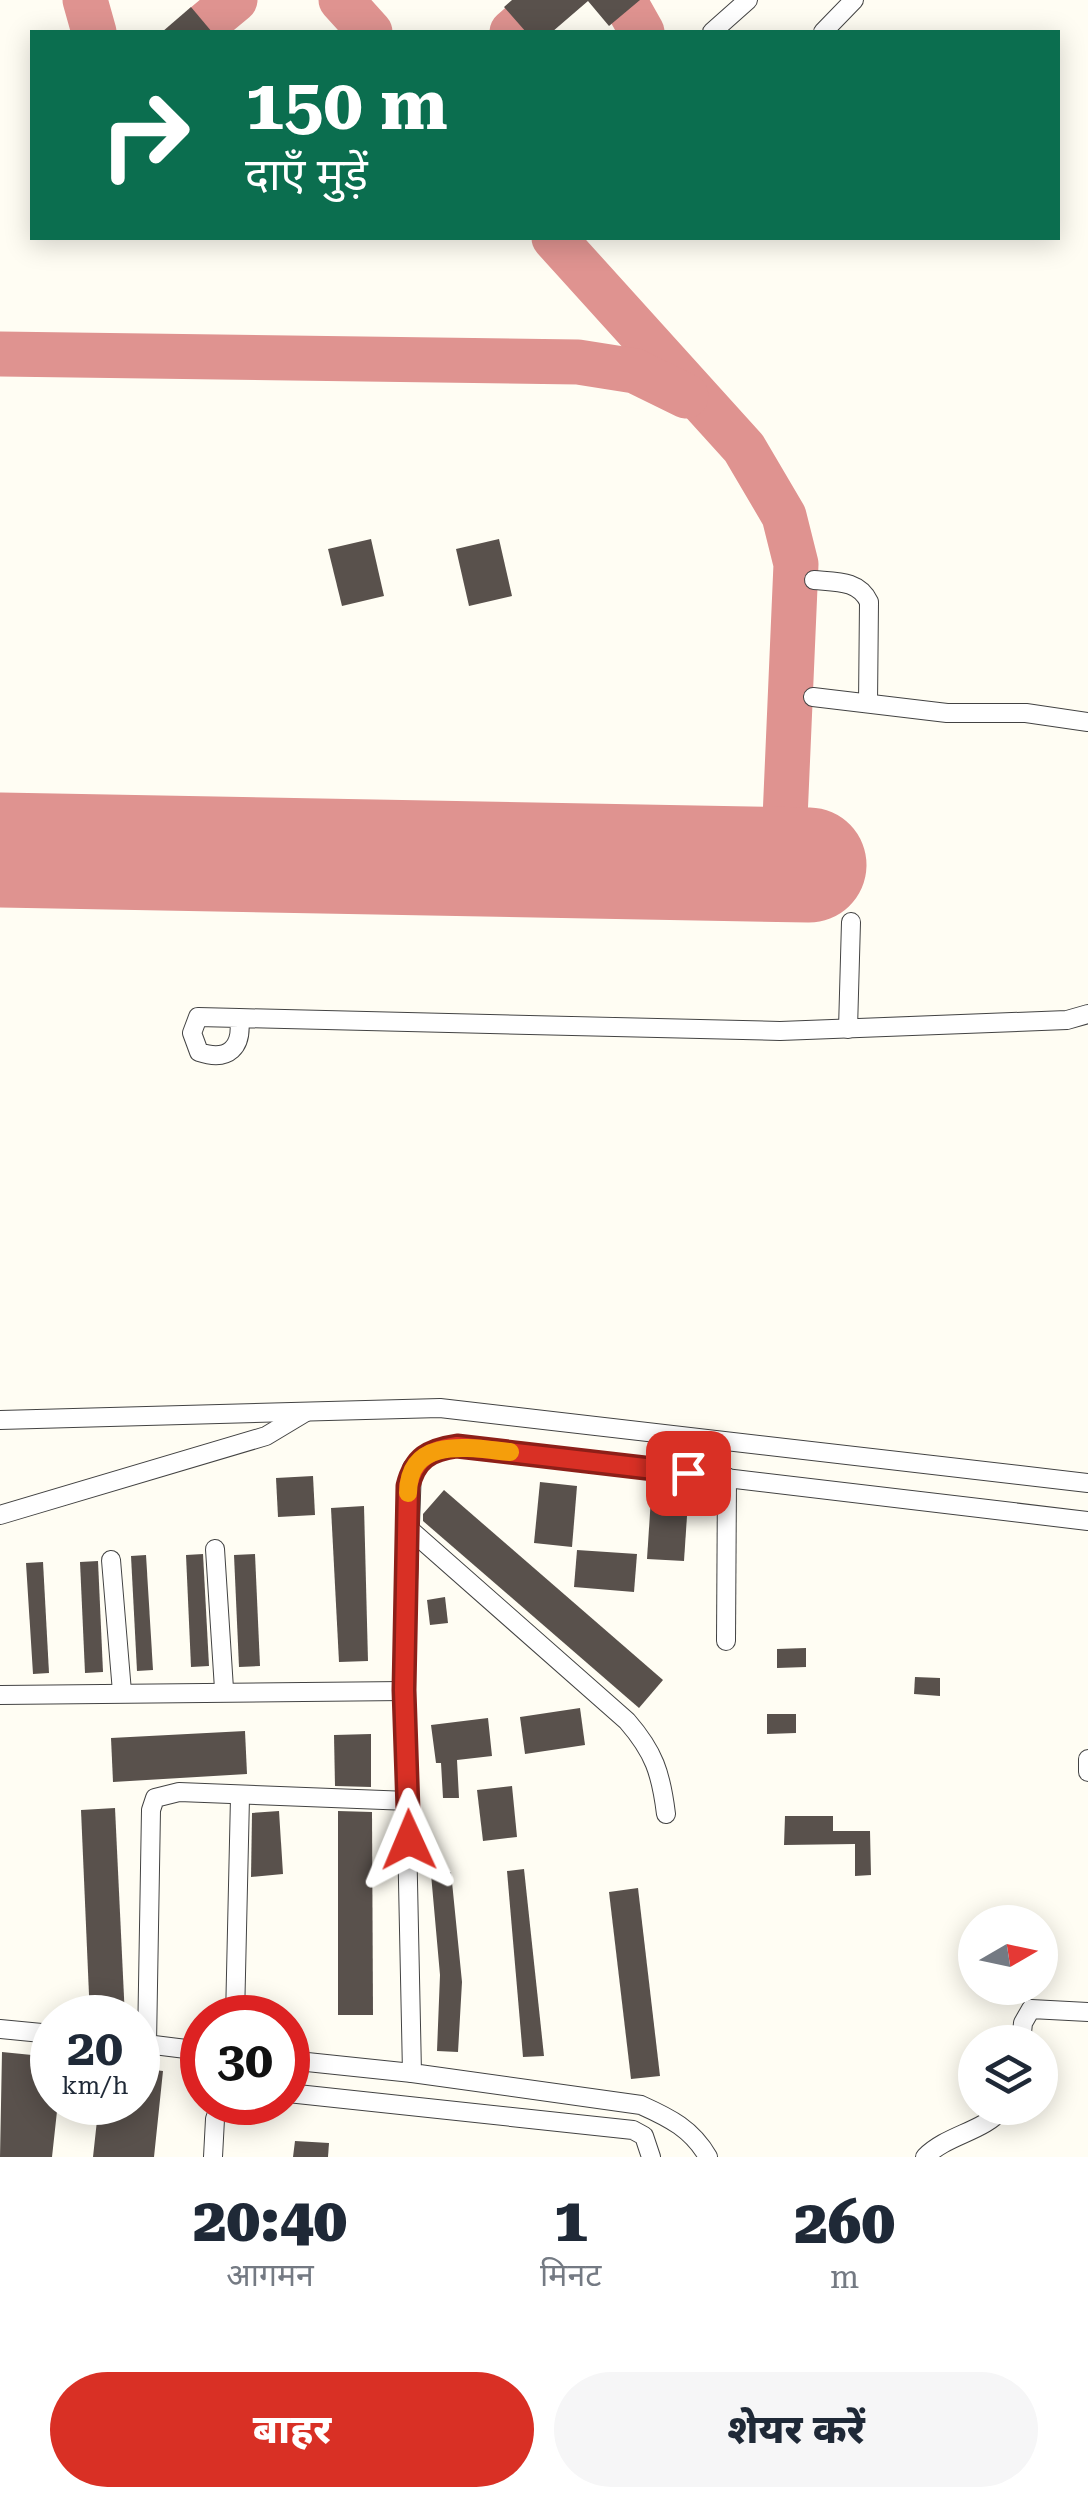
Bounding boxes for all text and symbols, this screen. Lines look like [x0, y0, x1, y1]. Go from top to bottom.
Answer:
text: 150 m [245, 64, 448, 146]
icon: right [80, 70, 210, 200]
text: दाएँ मुड़ें [245, 148, 368, 201]
pin [646, 1431, 731, 1516]
icon: arrive [661, 1446, 716, 1501]
position arrow [357, 1788, 461, 1892]
north arrow [958, 1905, 1058, 2005]
map controls [958, 1905, 1058, 2125]
speed limit sign: 30 [180, 1995, 310, 2125]
text: 20 [67, 2019, 123, 2077]
button: layers [958, 2025, 1058, 2125]
text: km/h [62, 2071, 128, 2100]
text: 20:40 [193, 2185, 347, 2256]
text: 1 [554, 2185, 588, 2256]
text: 260 [794, 2187, 895, 2258]
text: आगमन [226, 2256, 314, 2294]
text: मिनट [540, 2256, 601, 2294]
text: m [830, 2258, 859, 2296]
button: बाहर [50, 2372, 534, 2487]
button: शेयर करें [554, 2372, 1038, 2487]

